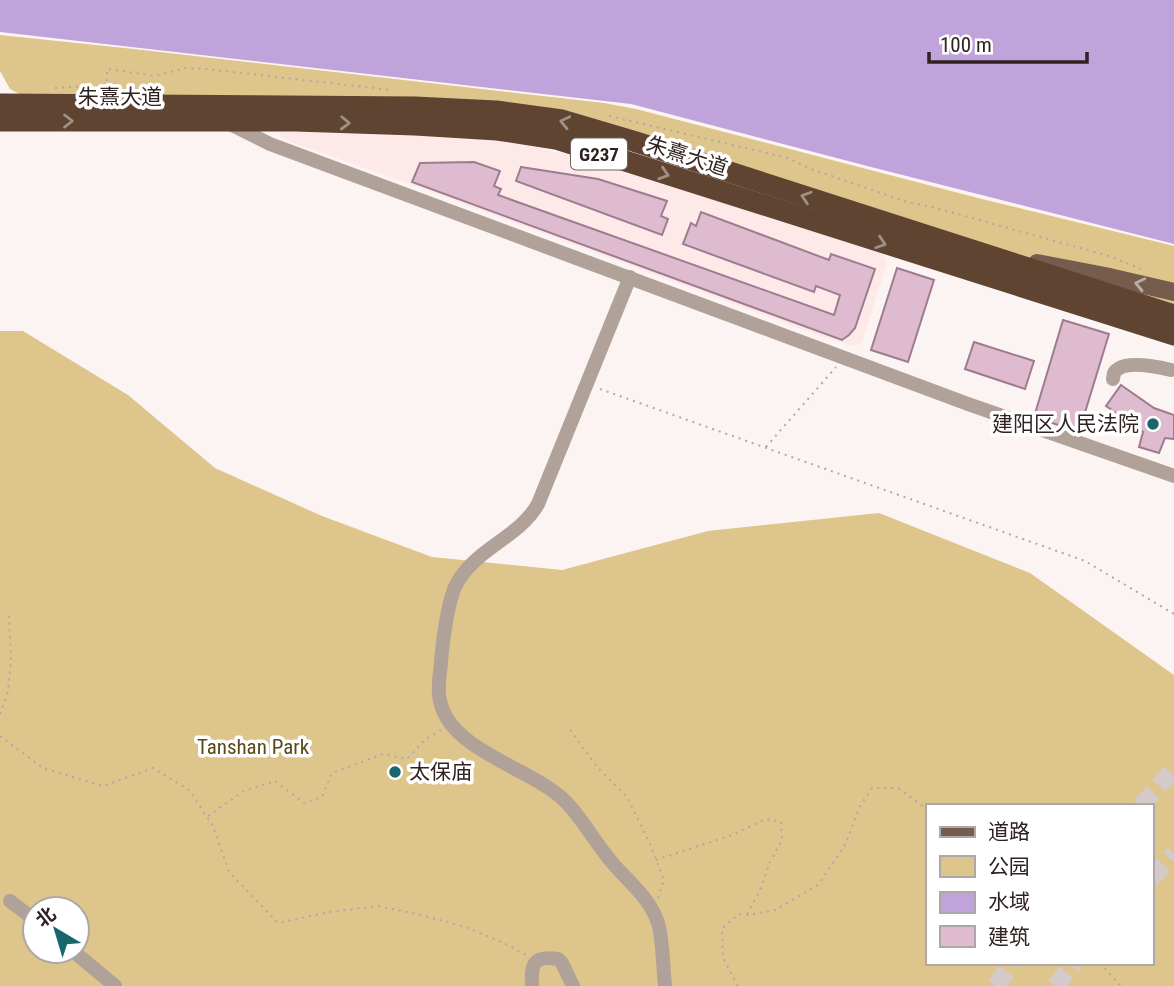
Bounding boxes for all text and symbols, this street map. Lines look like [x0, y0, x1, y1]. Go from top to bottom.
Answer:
scale bar [929, 21, 1086, 65]
text: 100 m [940, 33, 992, 57]
street label: 朱熹大道 [78, 85, 162, 109]
one-way arrow [63, 113, 74, 129]
one-way arrow [340, 115, 350, 131]
one-way arrow [559, 116, 571, 130]
street label: 朱熹大道 [643, 132, 731, 180]
road number: G237 [571, 138, 627, 170]
one-way arrow [658, 166, 670, 181]
one-way arrow [800, 190, 812, 205]
one-way arrow [874, 234, 886, 249]
one-way arrow [1134, 278, 1146, 292]
place label: 建阳区人民法院 [992, 412, 1139, 436]
marker: 建阳区人民法院 [1145, 416, 1161, 432]
park label: Tanshan Park [197, 735, 310, 759]
place label: 太保庙 [409, 760, 472, 784]
marker: 太保庙 [387, 764, 403, 780]
legend [926, 804, 1153, 965]
text: 道路 [988, 820, 1030, 844]
text: 公园 [988, 855, 1030, 879]
text: 水域 [988, 890, 1030, 914]
north arrow [21, 895, 91, 965]
text: 北 [31, 902, 60, 932]
text: 建筑 [988, 925, 1030, 949]

